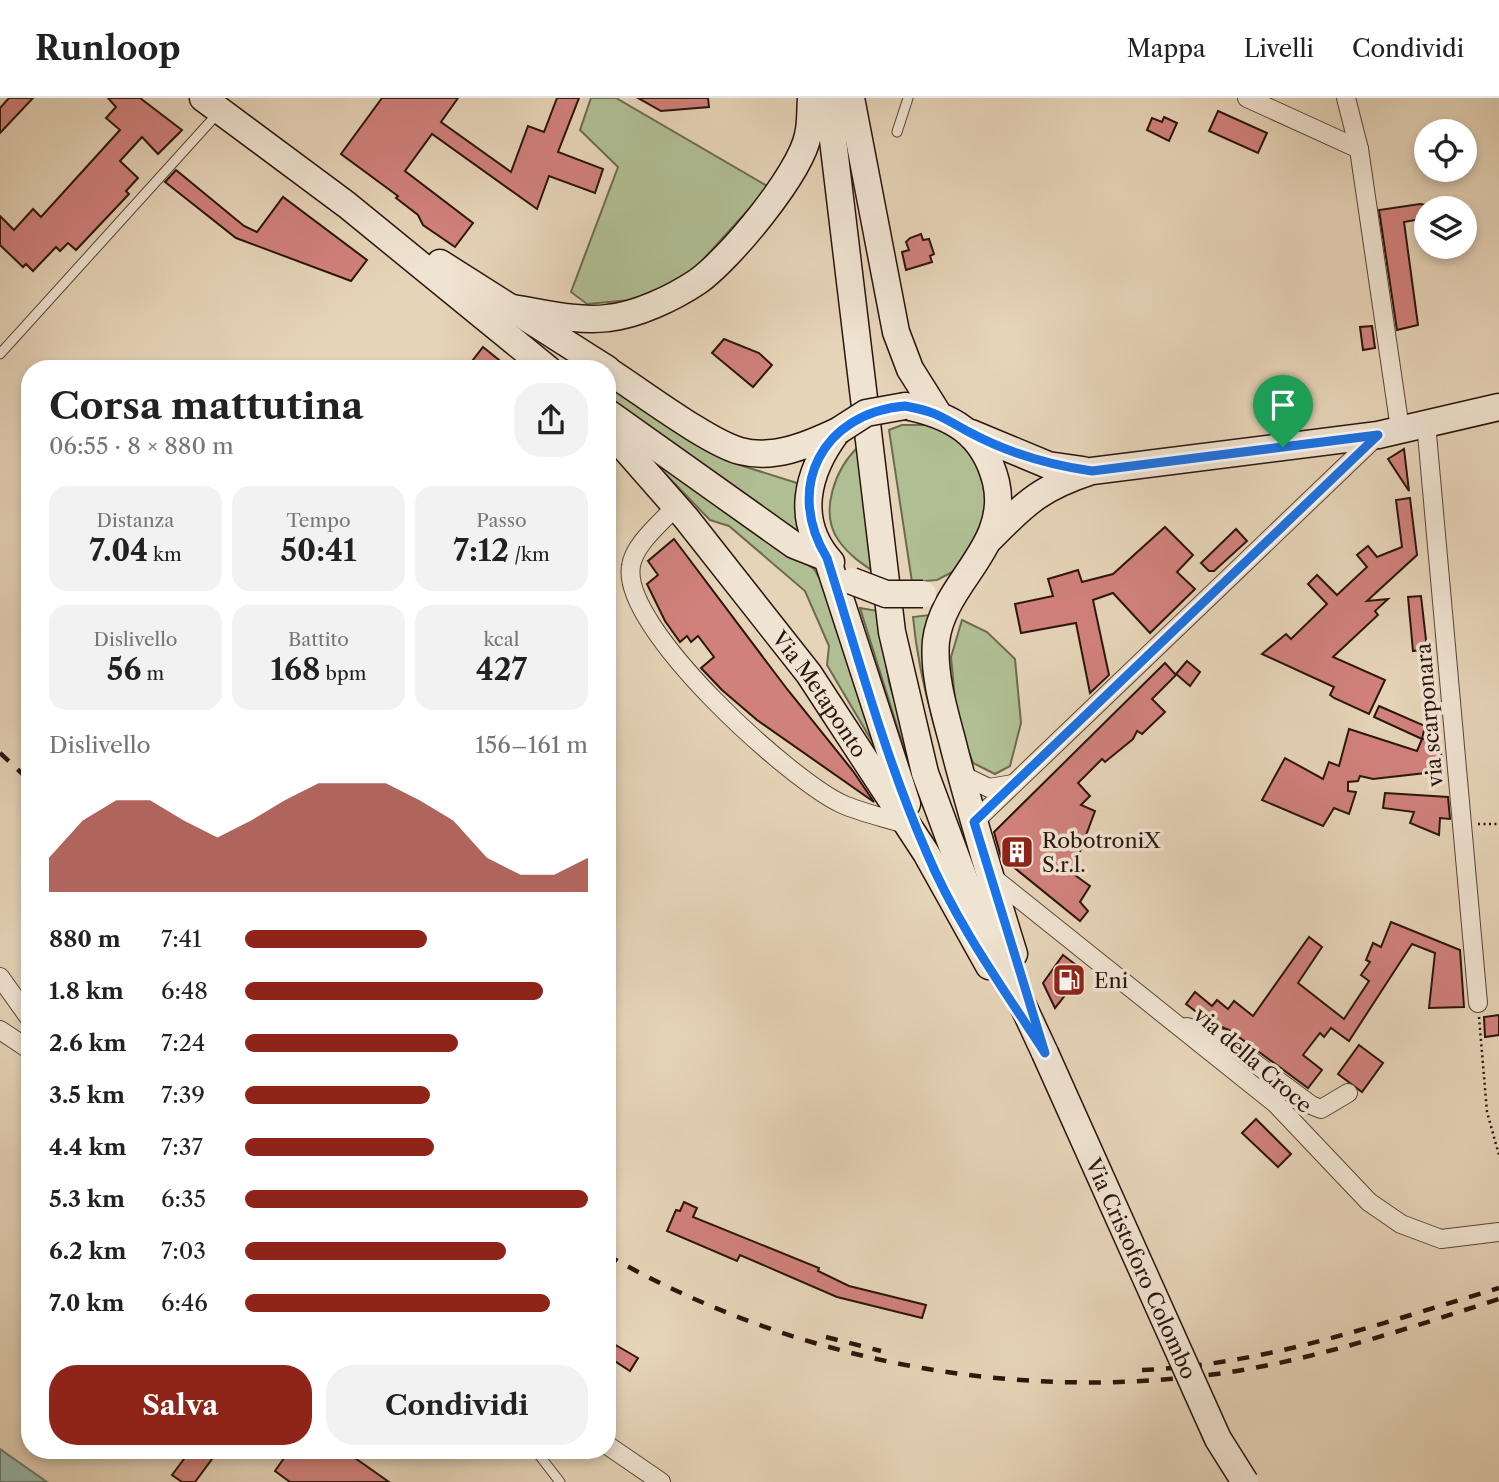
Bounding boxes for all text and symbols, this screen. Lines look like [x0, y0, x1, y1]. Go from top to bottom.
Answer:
text: Runloop [35, 28, 181, 69]
text: Mappa [1127, 34, 1206, 63]
text: Livelli [1244, 34, 1314, 63]
text: Condividi [1352, 34, 1464, 63]
map controls [1414, 119, 1477, 259]
button: locate [1414, 119, 1477, 182]
button: layers [1414, 196, 1477, 259]
pin [1253, 375, 1313, 447]
text: Corsa mattutina [49, 382, 364, 429]
button: share [514, 383, 588, 457]
icon: arrive [1264, 386, 1302, 424]
text: 06:55 · 8 × 880 m [49, 432, 234, 460]
text: Distanza [97, 509, 174, 532]
text: Tempo [286, 509, 351, 532]
text: Passo [476, 509, 527, 532]
text: 7.04 [89, 532, 148, 569]
text: 50:41 [281, 532, 356, 569]
text: 7:12 [453, 532, 509, 569]
text: km [148, 543, 182, 566]
text: /km [509, 543, 550, 566]
street label: Via Metaponto [767, 625, 872, 762]
text: Dislivello [93, 628, 178, 651]
text: Battito [288, 628, 349, 651]
text: kcal [484, 628, 519, 651]
street label: via scarponara [1410, 641, 1448, 789]
text: 56 [107, 651, 141, 688]
text: 168 [271, 651, 320, 688]
text: 427 [476, 651, 527, 688]
text: m [141, 662, 164, 685]
text: bpm [320, 662, 366, 685]
text: Dislivello [49, 731, 151, 759]
text: 156–161 m [475, 731, 588, 759]
place label: RobotroniX S.r.l. [1042, 828, 1161, 877]
building icon: RobotroniX S.r.l. [998, 833, 1036, 871]
text: 880 m [49, 925, 121, 953]
text: 7:41 [161, 925, 202, 953]
fuel station icon: Eni [1050, 961, 1088, 999]
place label: Eni [1094, 968, 1128, 993]
text: 1.8 km [49, 977, 124, 1005]
text: 6:48 [161, 977, 208, 1005]
street label: via della Croce [1188, 1001, 1317, 1118]
text: 2.6 km [49, 1029, 127, 1057]
text: 7:24 [161, 1029, 205, 1057]
text: 3.5 km [49, 1081, 125, 1109]
text: 7:39 [161, 1081, 205, 1109]
text: 4.4 km [49, 1133, 126, 1161]
text: 7:37 [161, 1133, 203, 1161]
street label: Via Cristoforo Colombo [1081, 1153, 1202, 1383]
text: 5.3 km [49, 1185, 125, 1213]
text: 6:35 [161, 1185, 206, 1213]
text: 6.2 km [49, 1237, 127, 1265]
text: 7:03 [161, 1237, 206, 1265]
text: 7.0 km [49, 1289, 124, 1317]
text: 6:46 [161, 1289, 208, 1317]
button: Salva [49, 1365, 312, 1445]
button: Condividi [326, 1365, 588, 1445]

